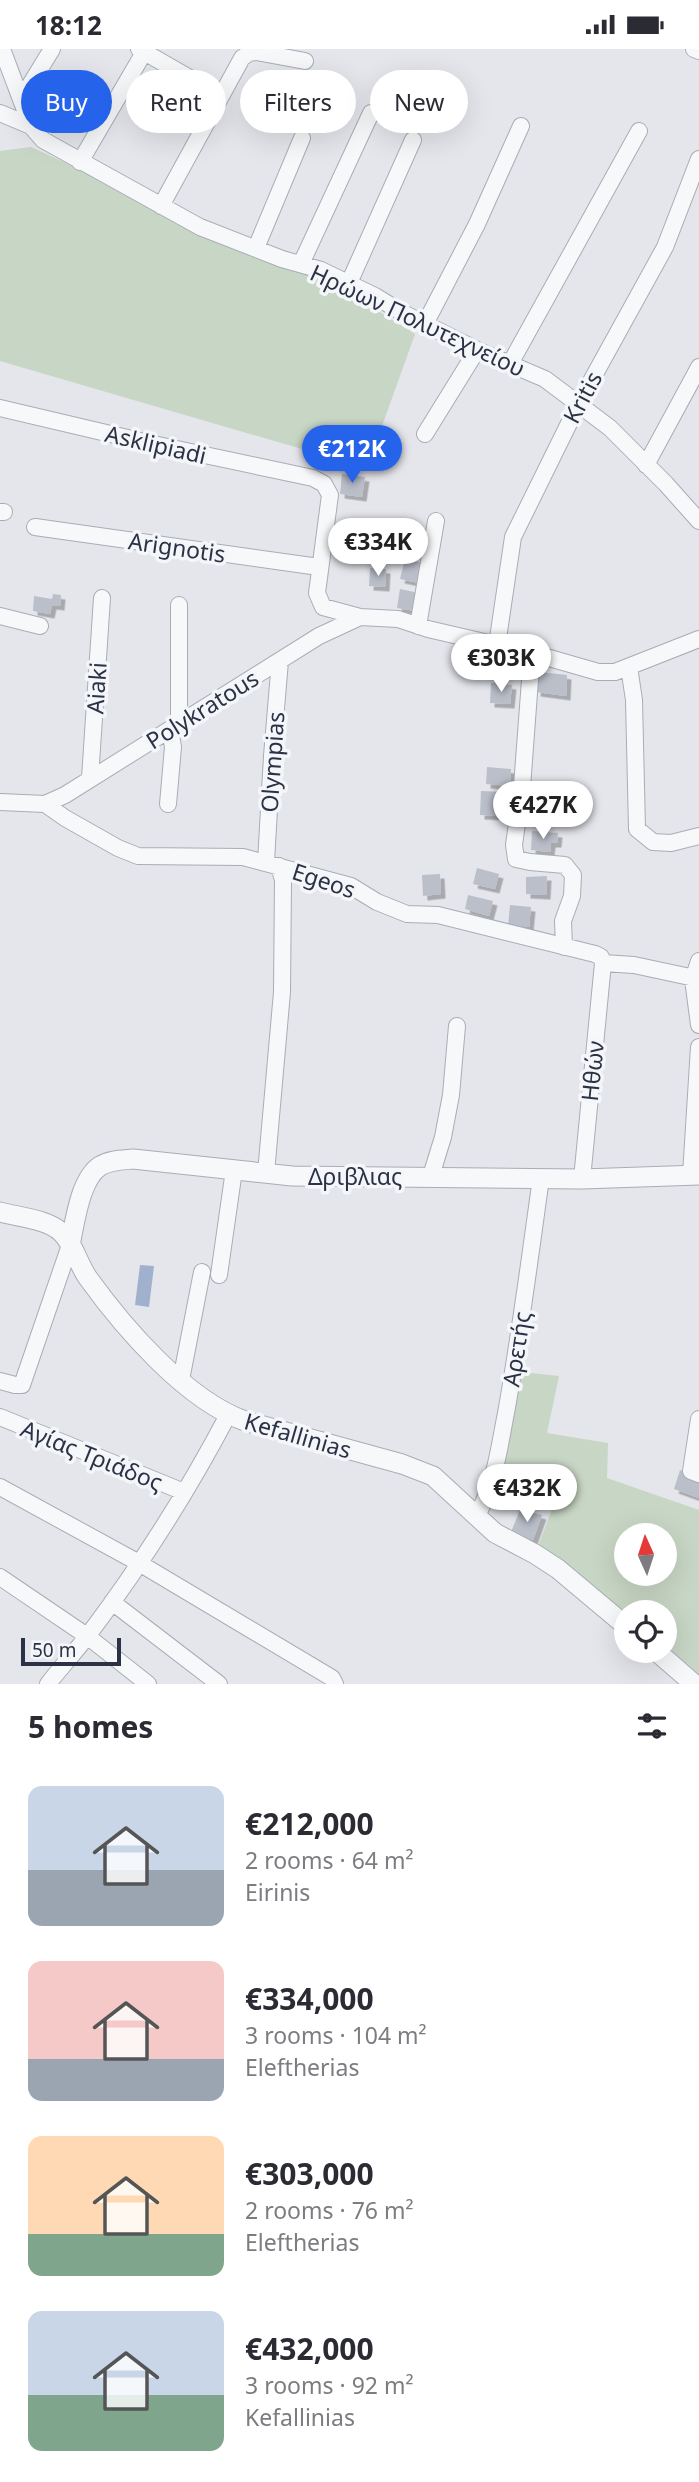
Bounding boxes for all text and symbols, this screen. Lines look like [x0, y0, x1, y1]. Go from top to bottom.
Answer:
text: 18:12 [35, 7, 102, 43]
chip: Buy [21, 70, 112, 133]
chip: Rent [126, 70, 226, 133]
chip: Filters [240, 70, 356, 133]
chip: New [370, 70, 468, 133]
street label: Ηρώων Πολυτεχνείου [305, 256, 531, 384]
street label: Kritis [555, 365, 609, 429]
street label: Asklipiadi [102, 417, 210, 471]
pin: €212K [303, 425, 401, 485]
text: €212K [318, 432, 386, 464]
pin: €334K [329, 519, 427, 578]
street label: Arignotis [126, 524, 228, 570]
text: €334K [344, 525, 412, 557]
pin: €303K [452, 635, 550, 694]
text: €303K [467, 641, 535, 673]
street label: Aiaki [78, 661, 114, 715]
street label: Polykratous [140, 662, 264, 756]
street label: Olympias [253, 710, 291, 814]
pin: €427K [494, 781, 592, 841]
text: €427K [509, 788, 577, 820]
street label: Egeos [288, 855, 360, 905]
street label: Ηθών [573, 1039, 611, 1103]
street label: Δριβλιας [308, 1160, 402, 1192]
street label: Αρετής [494, 1309, 538, 1389]
street label: Kefallinias [241, 1404, 355, 1466]
street label: Αγίας Τριάδος [16, 1412, 168, 1498]
pin: €432K [478, 1465, 576, 1524]
text: €432K [493, 1471, 561, 1503]
north arrow [614, 1523, 677, 1585]
map controls [614, 1523, 677, 1663]
button: locate [614, 1600, 677, 1663]
scale bar [21, 1635, 121, 1667]
text: 50 m [32, 1637, 76, 1663]
text: 5 homes [28, 1706, 153, 1747]
icon: filters [633, 1707, 671, 1745]
text: €212,000 [245, 1803, 374, 1844]
icon: home [84, 1814, 168, 1898]
text: 2 rooms · 64 m² [245, 1844, 414, 1876]
text: Eirinis [245, 1876, 310, 1908]
text: €334,000 [245, 1978, 374, 2019]
icon: home [84, 1989, 168, 2073]
text: 3 rooms · 104 m² [245, 2019, 427, 2051]
text: Eleftherias [245, 2051, 359, 2083]
text: €303,000 [245, 2153, 374, 2194]
icon: home [84, 2164, 168, 2248]
text: 2 rooms · 76 m² [245, 2194, 414, 2226]
text: Eleftherias [245, 2226, 359, 2258]
text: €432,000 [245, 2328, 374, 2369]
icon: home [84, 2339, 168, 2423]
text: 3 rooms · 92 m² [245, 2369, 414, 2401]
text: Kefallinias [245, 2401, 355, 2433]

